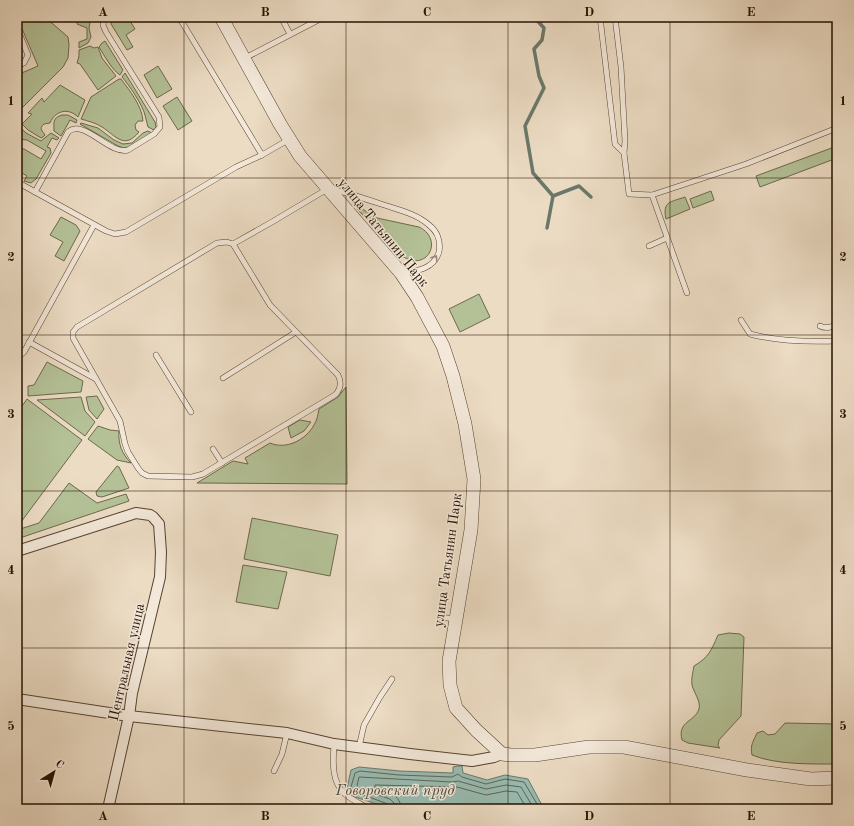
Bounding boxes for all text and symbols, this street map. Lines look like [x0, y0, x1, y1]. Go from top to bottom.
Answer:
text: A [98, 6, 108, 19]
text: B [260, 6, 270, 19]
text: C [423, 6, 431, 19]
text: D [584, 6, 594, 19]
text: E [747, 6, 756, 19]
text: 1 [7, 95, 15, 108]
text: 1 [839, 95, 847, 108]
street label: улица Татьянин Парк [335, 176, 431, 290]
text: 2 [7, 251, 15, 264]
text: 2 [839, 251, 847, 264]
one-way arrow [430, 256, 437, 263]
text: 3 [7, 408, 15, 421]
text: 3 [839, 408, 847, 421]
street label: улица Татьянин Парк [432, 492, 464, 628]
text: 4 [7, 564, 15, 577]
text: 4 [839, 564, 847, 577]
street label: Центральная улица [107, 602, 147, 723]
text: 5 [7, 720, 15, 733]
text: 5 [839, 720, 847, 733]
north arrow [34, 752, 74, 792]
text: С [53, 759, 65, 772]
water label: Говоровский пруд [334, 784, 455, 799]
text: A [98, 810, 108, 823]
text: B [260, 810, 270, 823]
text: C [423, 810, 431, 823]
text: D [584, 810, 594, 823]
text: E [747, 810, 756, 823]

